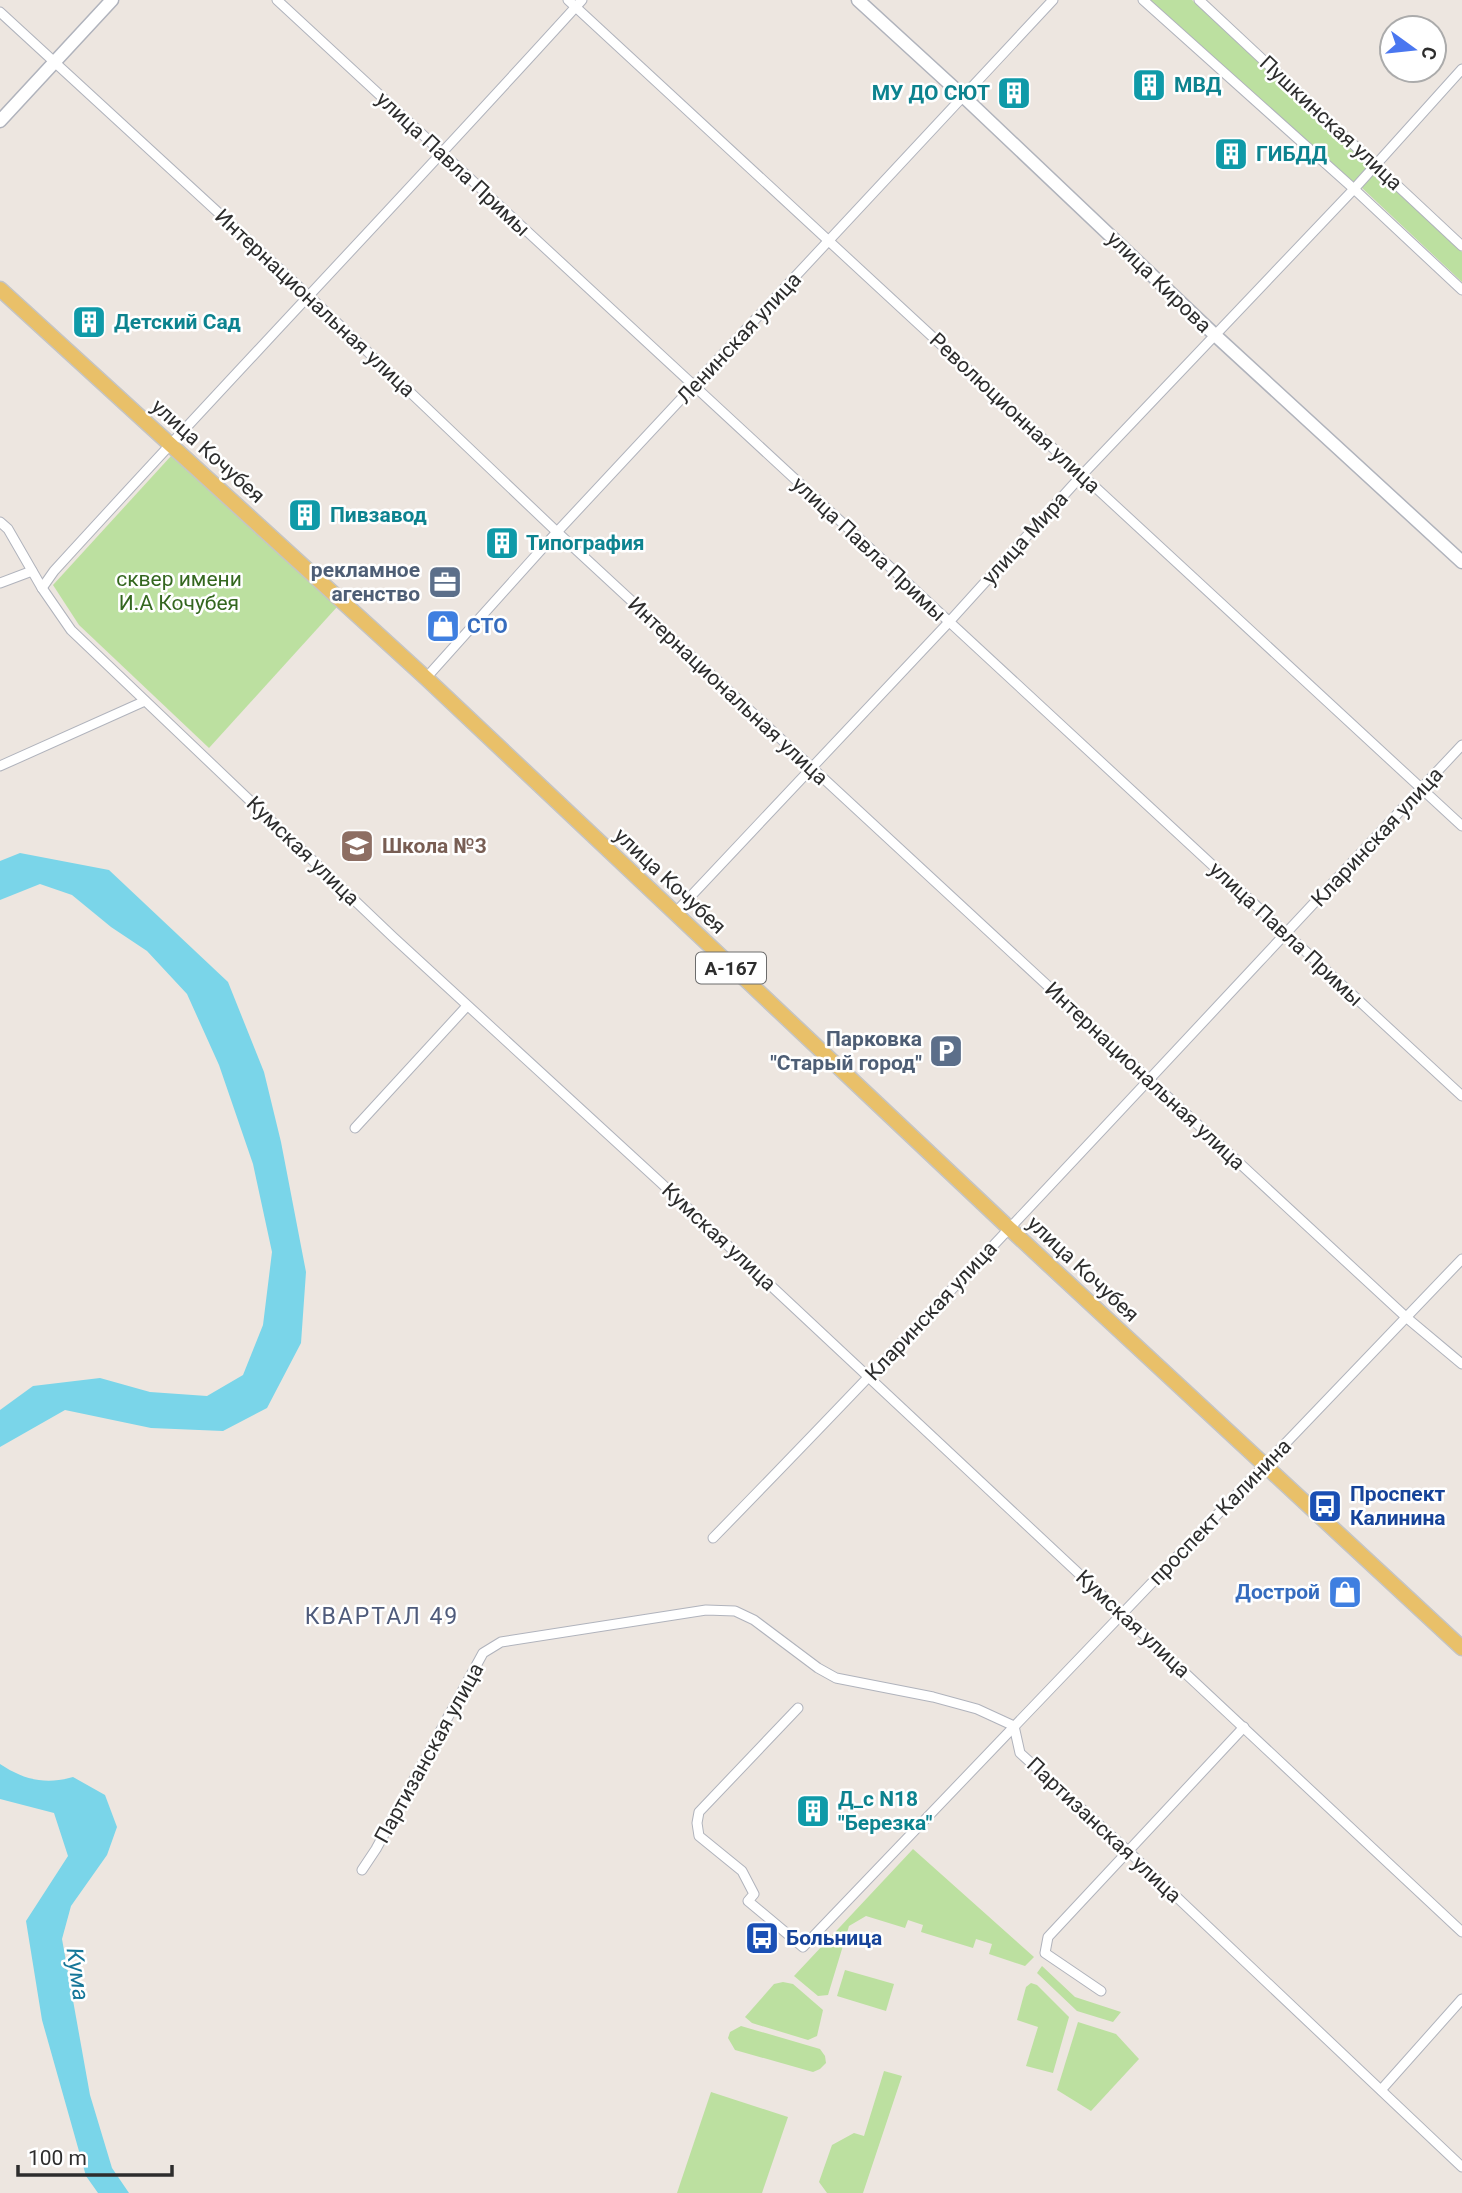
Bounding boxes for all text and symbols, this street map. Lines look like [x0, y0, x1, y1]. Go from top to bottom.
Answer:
north arrow [1378, 14, 1448, 84]
text: С [1416, 44, 1442, 62]
street label: Пушкинская улица [1255, 51, 1407, 195]
building icon: МВД [1130, 66, 1168, 104]
place label: МВД [1174, 73, 1222, 97]
building icon: МУ ДО СЮТ [995, 74, 1033, 112]
place label: МУ ДО СЮТ [872, 81, 990, 105]
street label: улица Павла Примы [371, 87, 535, 241]
building icon: ГИБДД [1212, 135, 1250, 173]
place label: ГИБДД [1256, 142, 1327, 166]
street label: Интернациональная улица [210, 204, 420, 402]
street label: улица Кирова [1102, 226, 1216, 338]
street label: Ленинская улица [672, 267, 806, 409]
building icon: Детский Сад [70, 303, 108, 341]
place label: Детский Сад [114, 310, 241, 334]
street label: Революционная улица [925, 328, 1105, 498]
street label: улица Кочубея [147, 394, 269, 508]
street label: улица Павла Примы [787, 472, 951, 626]
street label: улица Мира [977, 487, 1073, 589]
building icon: Пивзавод [286, 496, 324, 534]
place label: Пивзавод [330, 503, 427, 527]
building icon: Типография [483, 524, 521, 562]
place label: Типография [526, 531, 645, 555]
place label: рекламное агенство [311, 558, 420, 606]
office icon: рекламное агенство [426, 563, 464, 601]
park label: сквер имени И.А Кочубея [116, 567, 242, 615]
street label: Интернациональная улица [623, 592, 833, 790]
shop icon: СТО [424, 607, 462, 645]
place label: СТО [467, 614, 508, 638]
street label: Кларинская улица [1306, 763, 1448, 911]
street label: Кумская улица [242, 791, 364, 911]
street label: улица Кочубея [609, 823, 731, 939]
school or university icon: Школа №3 [338, 827, 376, 865]
place label: Школа №3 [382, 834, 487, 858]
street label: улица Павла Примы [1204, 857, 1368, 1011]
road number: А-167 [696, 952, 766, 984]
street label: Интернациональная улица [1040, 977, 1250, 1175]
place label: Парковка "Старый город" [770, 1027, 922, 1075]
parking icon: Парковка "Старый город" [927, 1032, 965, 1070]
street label: Кумская улица [657, 1178, 781, 1296]
street label: улица Кочубея [1022, 1211, 1144, 1327]
street label: Кларинская улица [860, 1237, 1002, 1385]
street label: проспект Калинина [1144, 1434, 1296, 1590]
place label: Проспект Калинина [1350, 1482, 1446, 1530]
bus stop icon: Проспект Калинина [1306, 1487, 1344, 1525]
street label: Кумская улица [1071, 1565, 1195, 1683]
shop icon: Дострой [1326, 1573, 1364, 1611]
place label: Дострой [1235, 1580, 1320, 1604]
district label: КВАРТАЛ 49 [305, 1603, 459, 1630]
street label: Партизанская улица [370, 1659, 488, 1847]
street label: Партизанская улица [1022, 1752, 1186, 1908]
place label: Д_с N18 "Березка" [838, 1787, 933, 1835]
building icon: Д_с N18 "Березка" [794, 1792, 832, 1830]
bus stop icon: Больница [743, 1919, 781, 1957]
place label: Больница [786, 1926, 882, 1950]
water label: Кума [60, 1946, 95, 2002]
scale bar [18, 2134, 172, 2178]
text: 100 m [28, 2146, 87, 2170]

